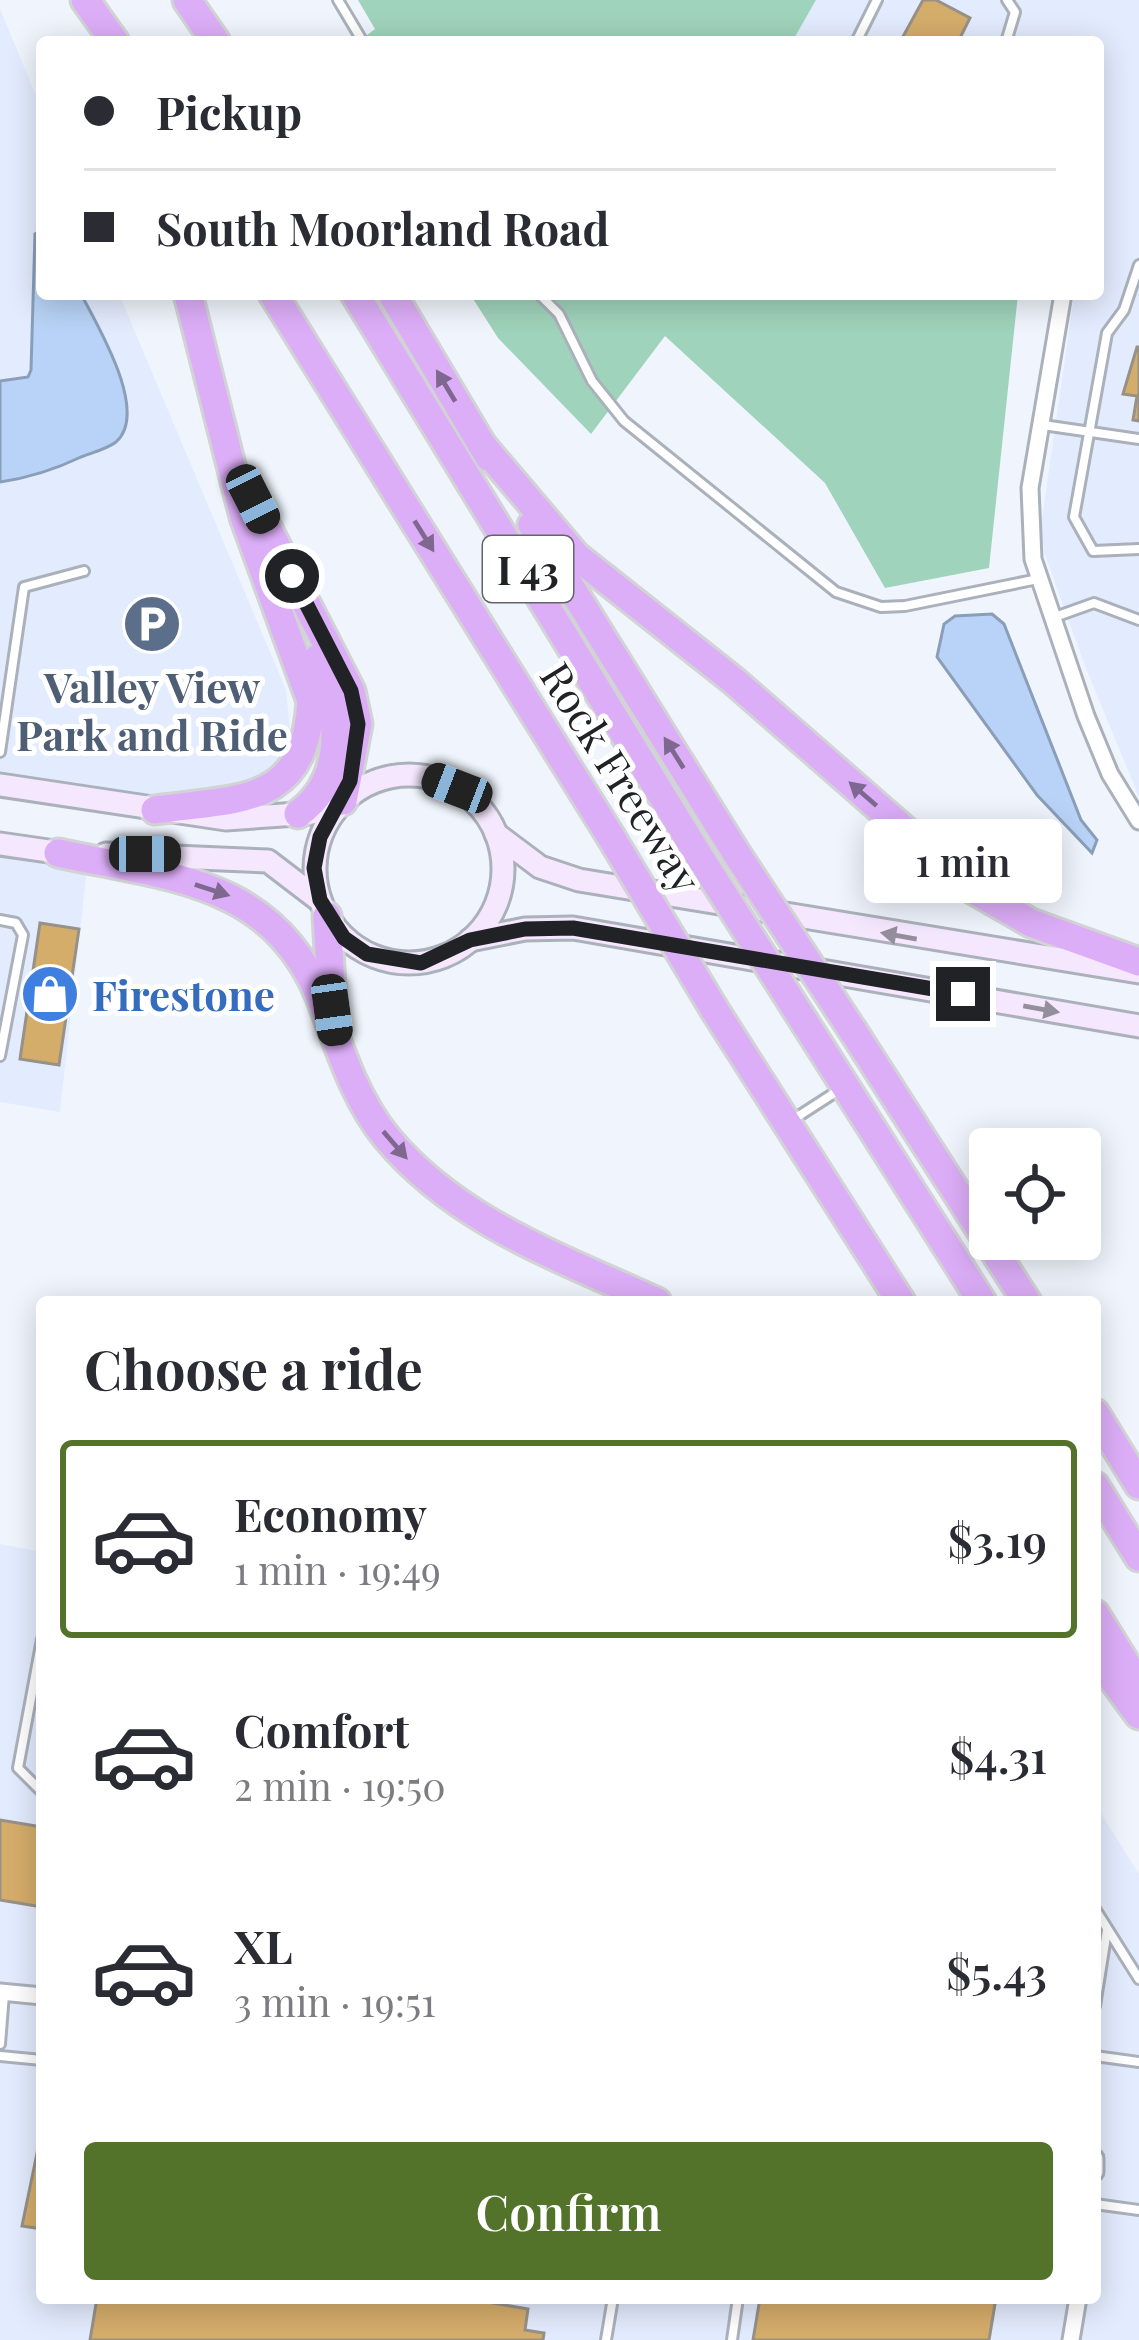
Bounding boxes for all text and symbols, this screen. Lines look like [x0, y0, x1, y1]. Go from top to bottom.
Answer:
text: Pickup [156, 81, 302, 141]
text: South Moorland Road [156, 197, 609, 257]
one-way arrow [437, 369, 458, 403]
car [221, 459, 285, 539]
one-way arrow [413, 519, 434, 553]
road number: I 43 [483, 536, 573, 602]
route start [265, 549, 319, 603]
parking icon: Valley View Park and Ride [121, 593, 183, 655]
street label: Rock Freeway [529, 651, 715, 903]
place label: Valley View Park and Ride [16, 658, 288, 762]
one-way arrow [664, 737, 686, 770]
car [417, 758, 497, 818]
one-way arrow [848, 782, 878, 808]
callout: 1 min [864, 820, 1062, 904]
text: 1 min [916, 835, 1010, 887]
car [109, 836, 181, 872]
one-way arrow [194, 882, 231, 901]
one-way arrow [879, 926, 917, 944]
shop icon: Firestone [19, 963, 81, 1025]
place label: Firestone [92, 966, 275, 1022]
route end [936, 967, 990, 1021]
car [309, 972, 355, 1048]
one-way arrow [1023, 1000, 1061, 1018]
map controls [969, 1128, 1101, 1260]
button: locate [969, 1128, 1101, 1260]
one-way arrow [381, 1130, 408, 1159]
text: Choose a ride [84, 1332, 423, 1404]
text: Economy [234, 1483, 427, 1543]
icon: car [90, 1485, 198, 1593]
text: $3.19 [948, 1509, 1047, 1569]
text: 1 min · 19:49 [234, 1543, 441, 1595]
text: Comfort [234, 1699, 409, 1759]
icon: car [90, 1701, 198, 1809]
text: $4.31 [949, 1725, 1047, 1785]
text: 2 min · 19:50 [234, 1759, 446, 1811]
text: XL [234, 1915, 293, 1975]
icon: car [90, 1917, 198, 2025]
text: $5.43 [946, 1941, 1047, 2001]
text: 3 min · 19:51 [234, 1975, 436, 2027]
button: Confirm [84, 2142, 1053, 2280]

